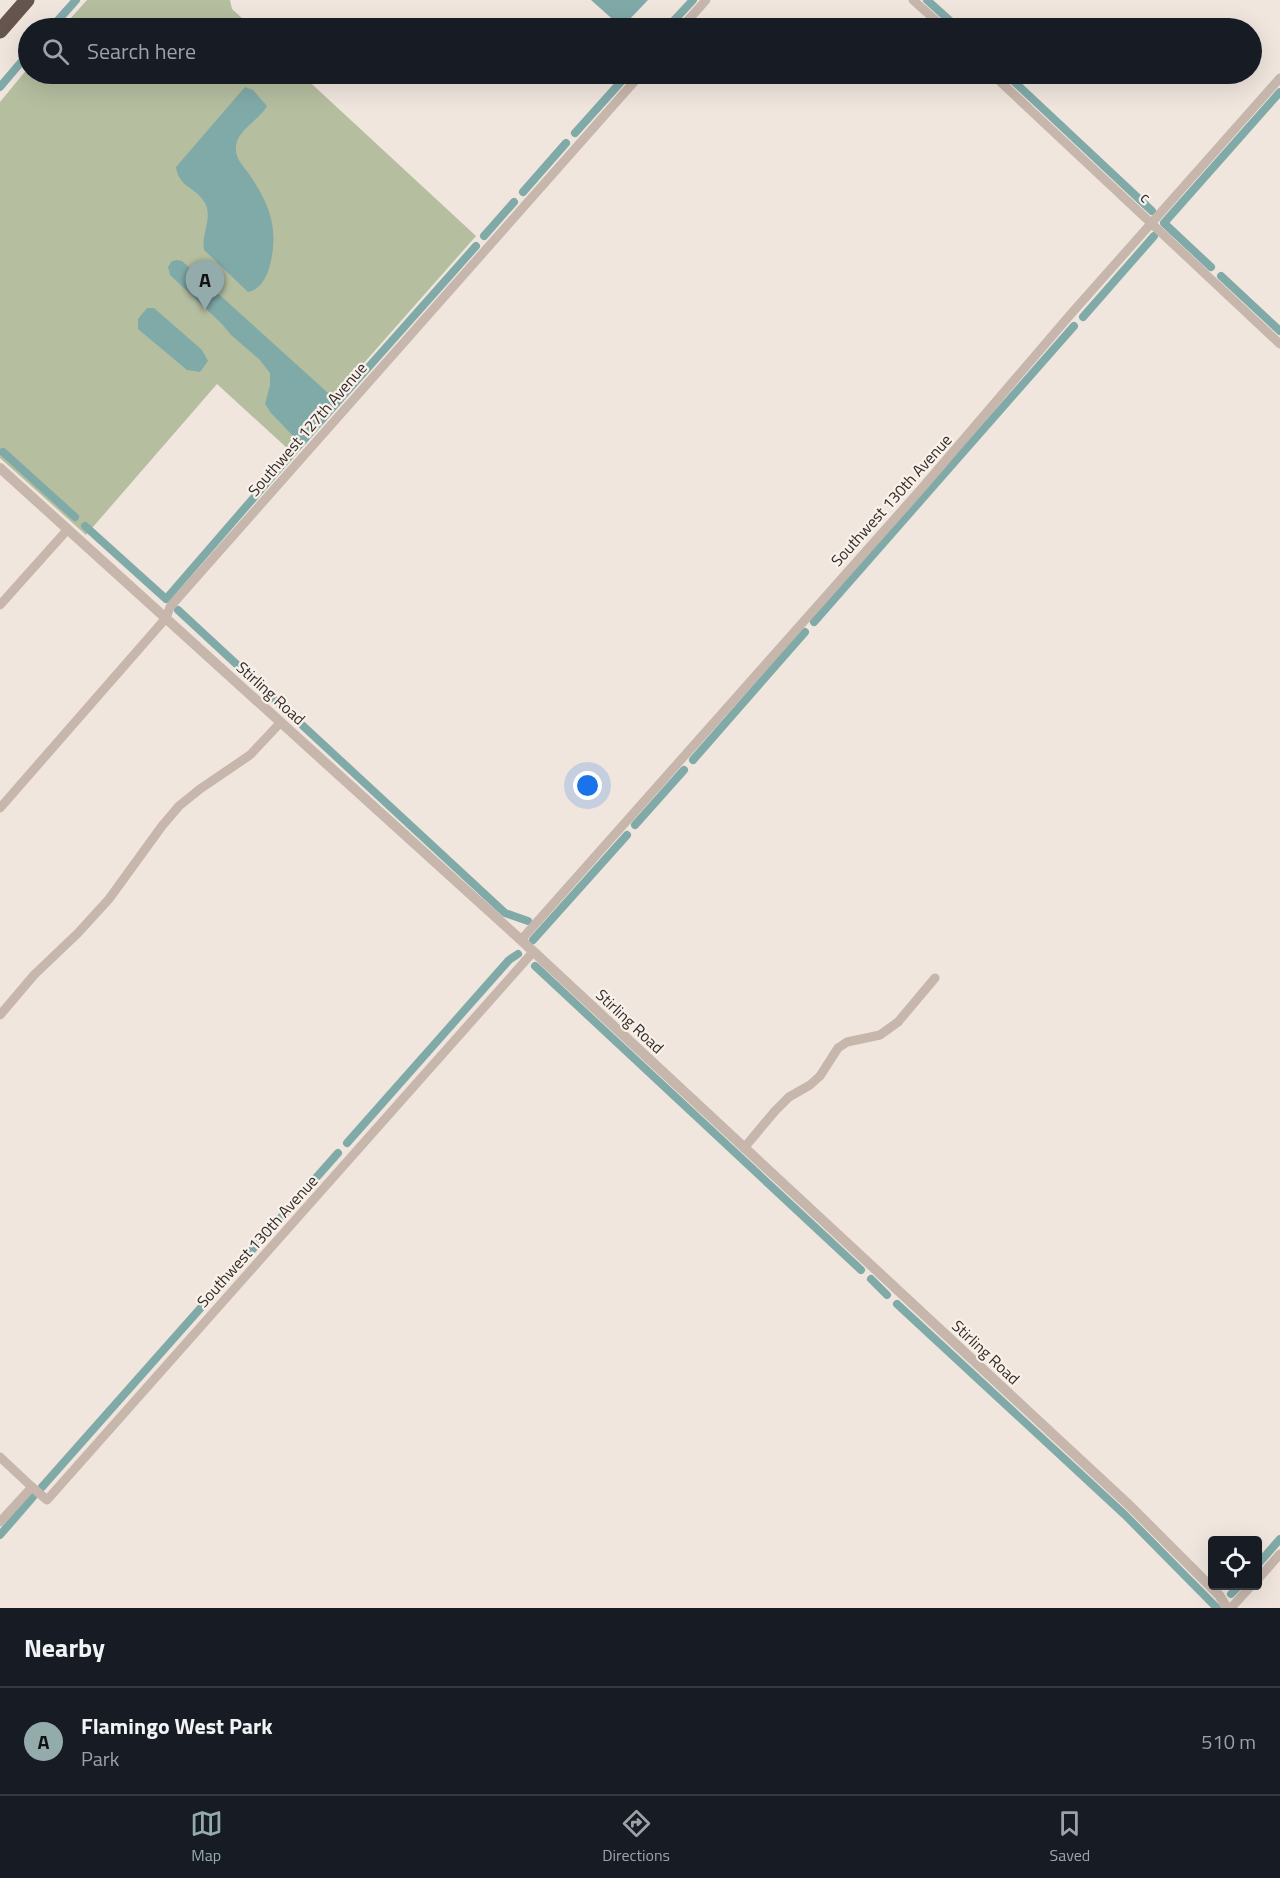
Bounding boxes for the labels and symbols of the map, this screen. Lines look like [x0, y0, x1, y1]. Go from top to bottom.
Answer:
street label: c [1135, 186, 1157, 208]
pin: A [186, 260, 224, 310]
street label: Southwest 127th Avenue [242, 357, 372, 501]
street label: Southwest 130th Avenue [825, 428, 957, 572]
street label: Stirling Road [231, 656, 311, 730]
your location [573, 771, 602, 800]
street label: Stirling Road [591, 983, 669, 1059]
street label: Southwest 130th Avenue [191, 1169, 323, 1313]
street label: Stirling Road [947, 1314, 1025, 1390]

